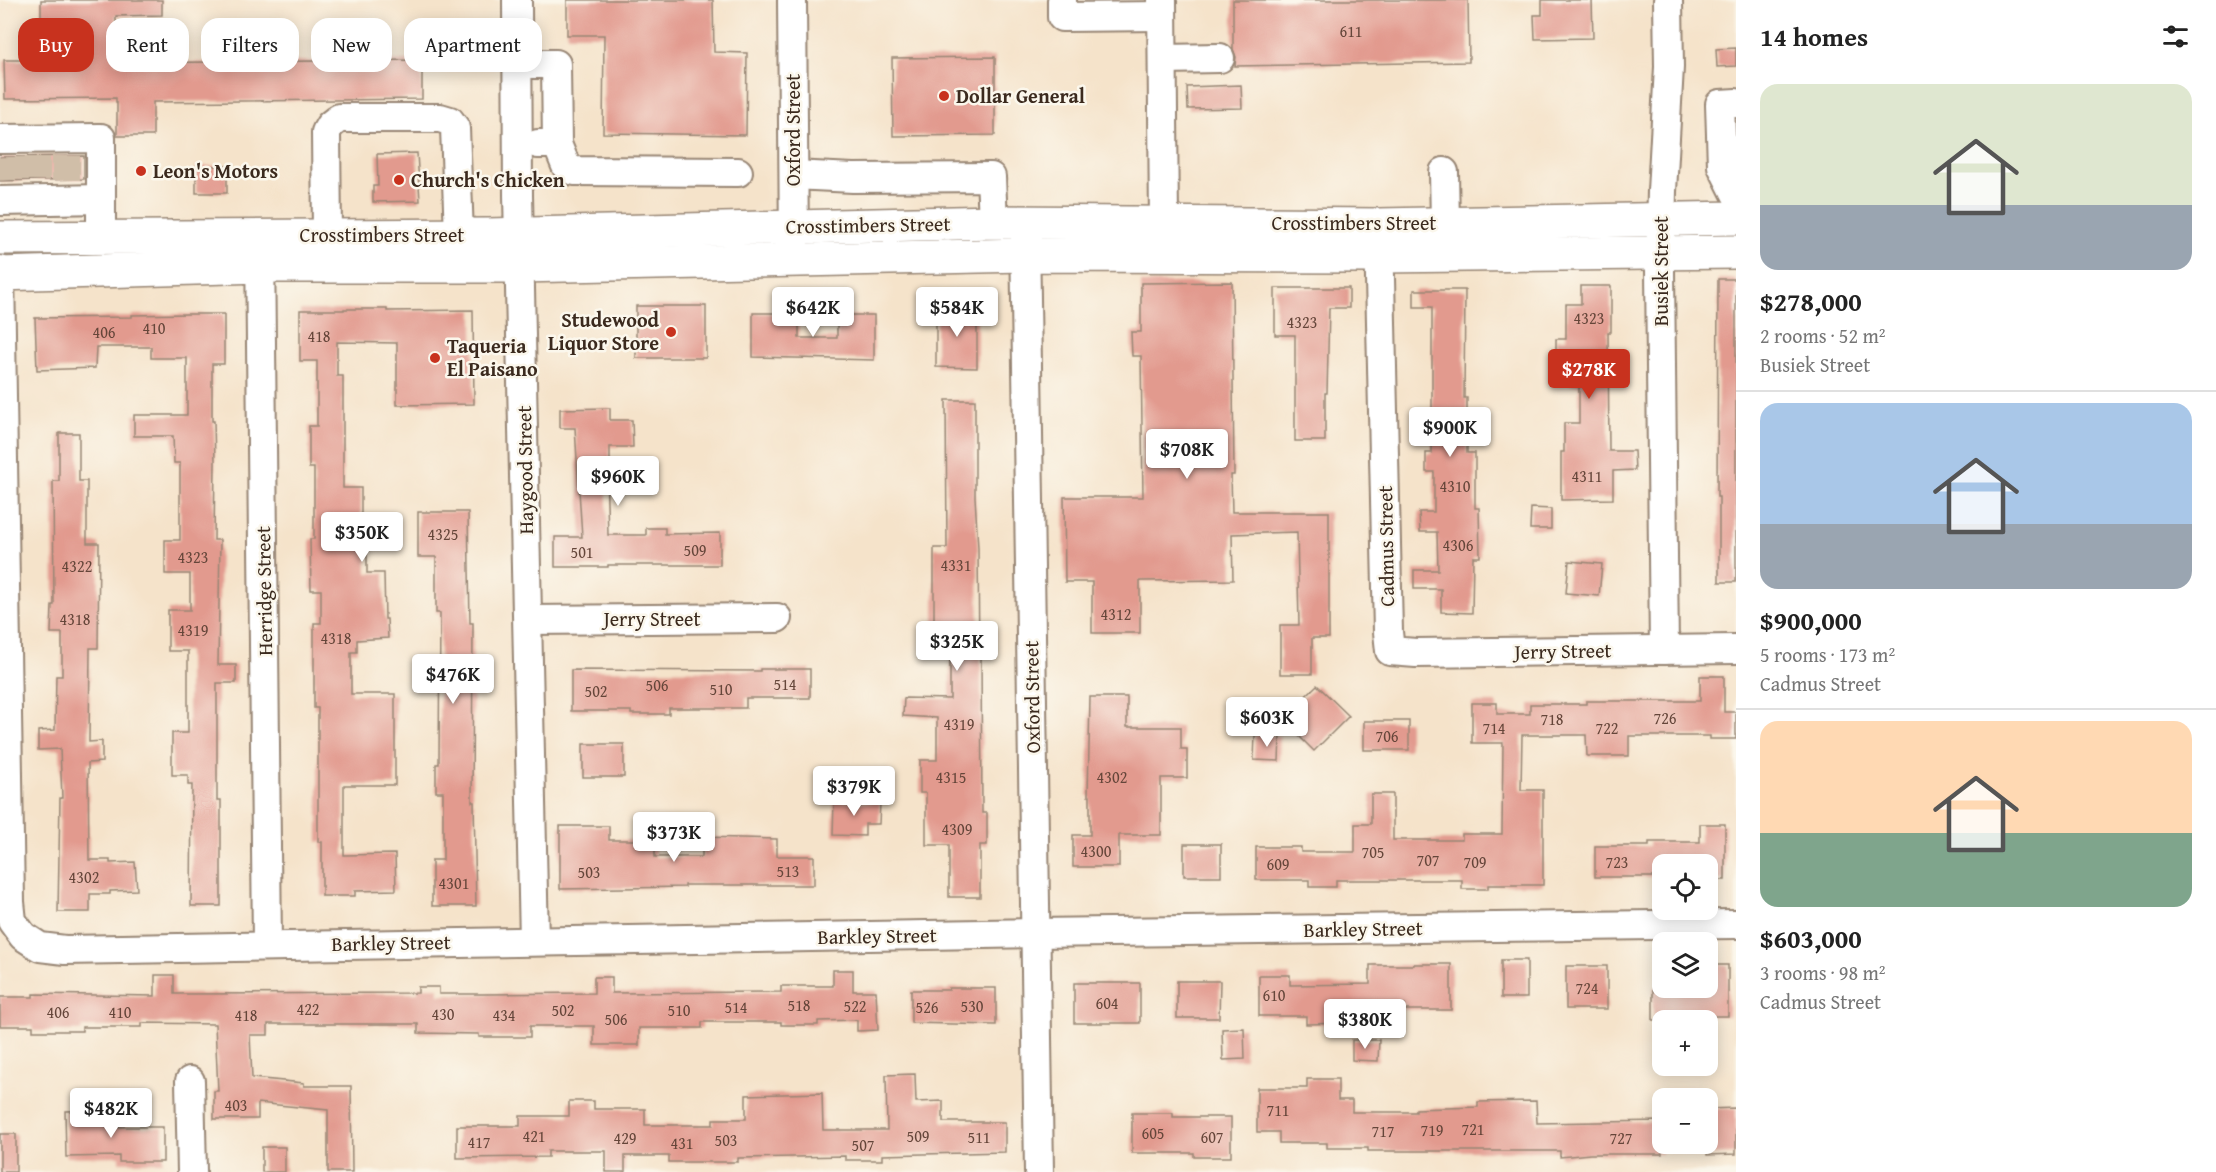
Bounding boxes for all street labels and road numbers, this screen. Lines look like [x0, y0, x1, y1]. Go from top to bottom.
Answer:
street label: Oxford Street [778, 74, 807, 186]
street label: Crosstimbers Street [1272, 208, 1436, 237]
street label: Crosstimbers Street [785, 209, 951, 240]
street label: Busiek Street [1646, 216, 1675, 326]
street label: Crosstimbers Street [300, 220, 464, 249]
street label: Haygood Street [509, 405, 540, 535]
street label: Cadmus Street [1370, 485, 1401, 607]
street label: Herridge Street [248, 526, 279, 656]
street label: Jerry Street [600, 604, 701, 633]
street label: Jerry Street [1511, 635, 1612, 666]
street label: Oxford Street [1016, 640, 1047, 754]
street label: Barkley Street [1303, 913, 1423, 944]
street label: Barkley Street [817, 920, 937, 951]
street label: Barkley Street [331, 927, 451, 958]

